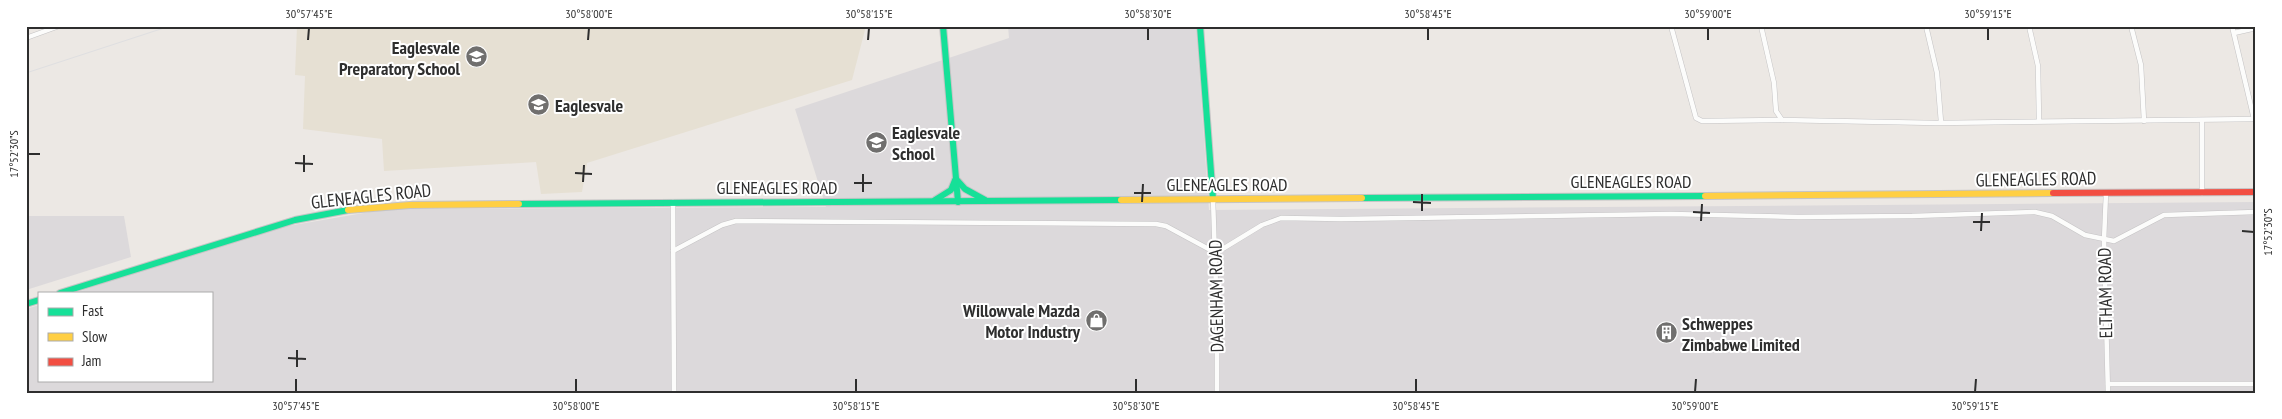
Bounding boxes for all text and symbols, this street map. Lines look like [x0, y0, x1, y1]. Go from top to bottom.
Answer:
text: 30°57'45"E [285, 6, 333, 21]
text: 30°58'00"E [565, 6, 613, 21]
text: 30°58'15"E [845, 6, 893, 21]
text: 30°58'30"E [1124, 6, 1172, 21]
text: 30°58'45"E [1404, 6, 1452, 21]
text: 30°59'00"E [1684, 6, 1732, 21]
text: 30°59'15"E [1964, 6, 2012, 21]
place label: Eaglesvale Preparatory School [339, 36, 461, 80]
school or university icon: Eaglesvale Preparatory School [464, 45, 488, 69]
school or university icon: Eaglesvale [527, 93, 551, 117]
place label: Eaglesvale [555, 94, 624, 117]
place label: Eaglesvale School [892, 121, 961, 165]
text: 17°52'30"S [6, 130, 21, 178]
school or university icon: Eaglesvale School [864, 130, 888, 154]
street label: GLENEAGLES ROAD [1975, 166, 2097, 192]
street label: GLENEAGLES ROAD [1571, 170, 1691, 193]
street label: GLENEAGLES ROAD [1167, 173, 1287, 196]
street label: GLENEAGLES ROAD [717, 176, 837, 199]
street label: GLENEAGLES ROAD [310, 178, 432, 214]
text: 17°52'30"S [2260, 208, 2275, 256]
street label: DAGENHAM ROAD [1204, 240, 1228, 352]
street label: ELTHAM ROAD [2093, 248, 2117, 338]
legend [38, 292, 212, 382]
place label: Willowvale Mazda Motor Industry [962, 299, 1081, 343]
text: Fast [82, 301, 103, 320]
shop icon: Willowvale Mazda Motor Industry [1084, 308, 1108, 332]
place label: Schweppes Zimbabwe Limited [1682, 312, 1800, 356]
building icon: Schweppes Zimbabwe Limited [1654, 321, 1678, 345]
text: Slow [82, 327, 107, 346]
text: Jam [81, 351, 101, 370]
text: 30°57'45"E [272, 398, 320, 413]
text: 30°58'00"E [552, 398, 600, 413]
text: 30°58'15"E [832, 398, 880, 413]
text: 30°58'30"E [1112, 398, 1160, 413]
text: 30°58'45"E [1392, 398, 1440, 413]
text: 30°59'00"E [1671, 398, 1719, 413]
text: 30°59'15"E [1951, 398, 1999, 413]

